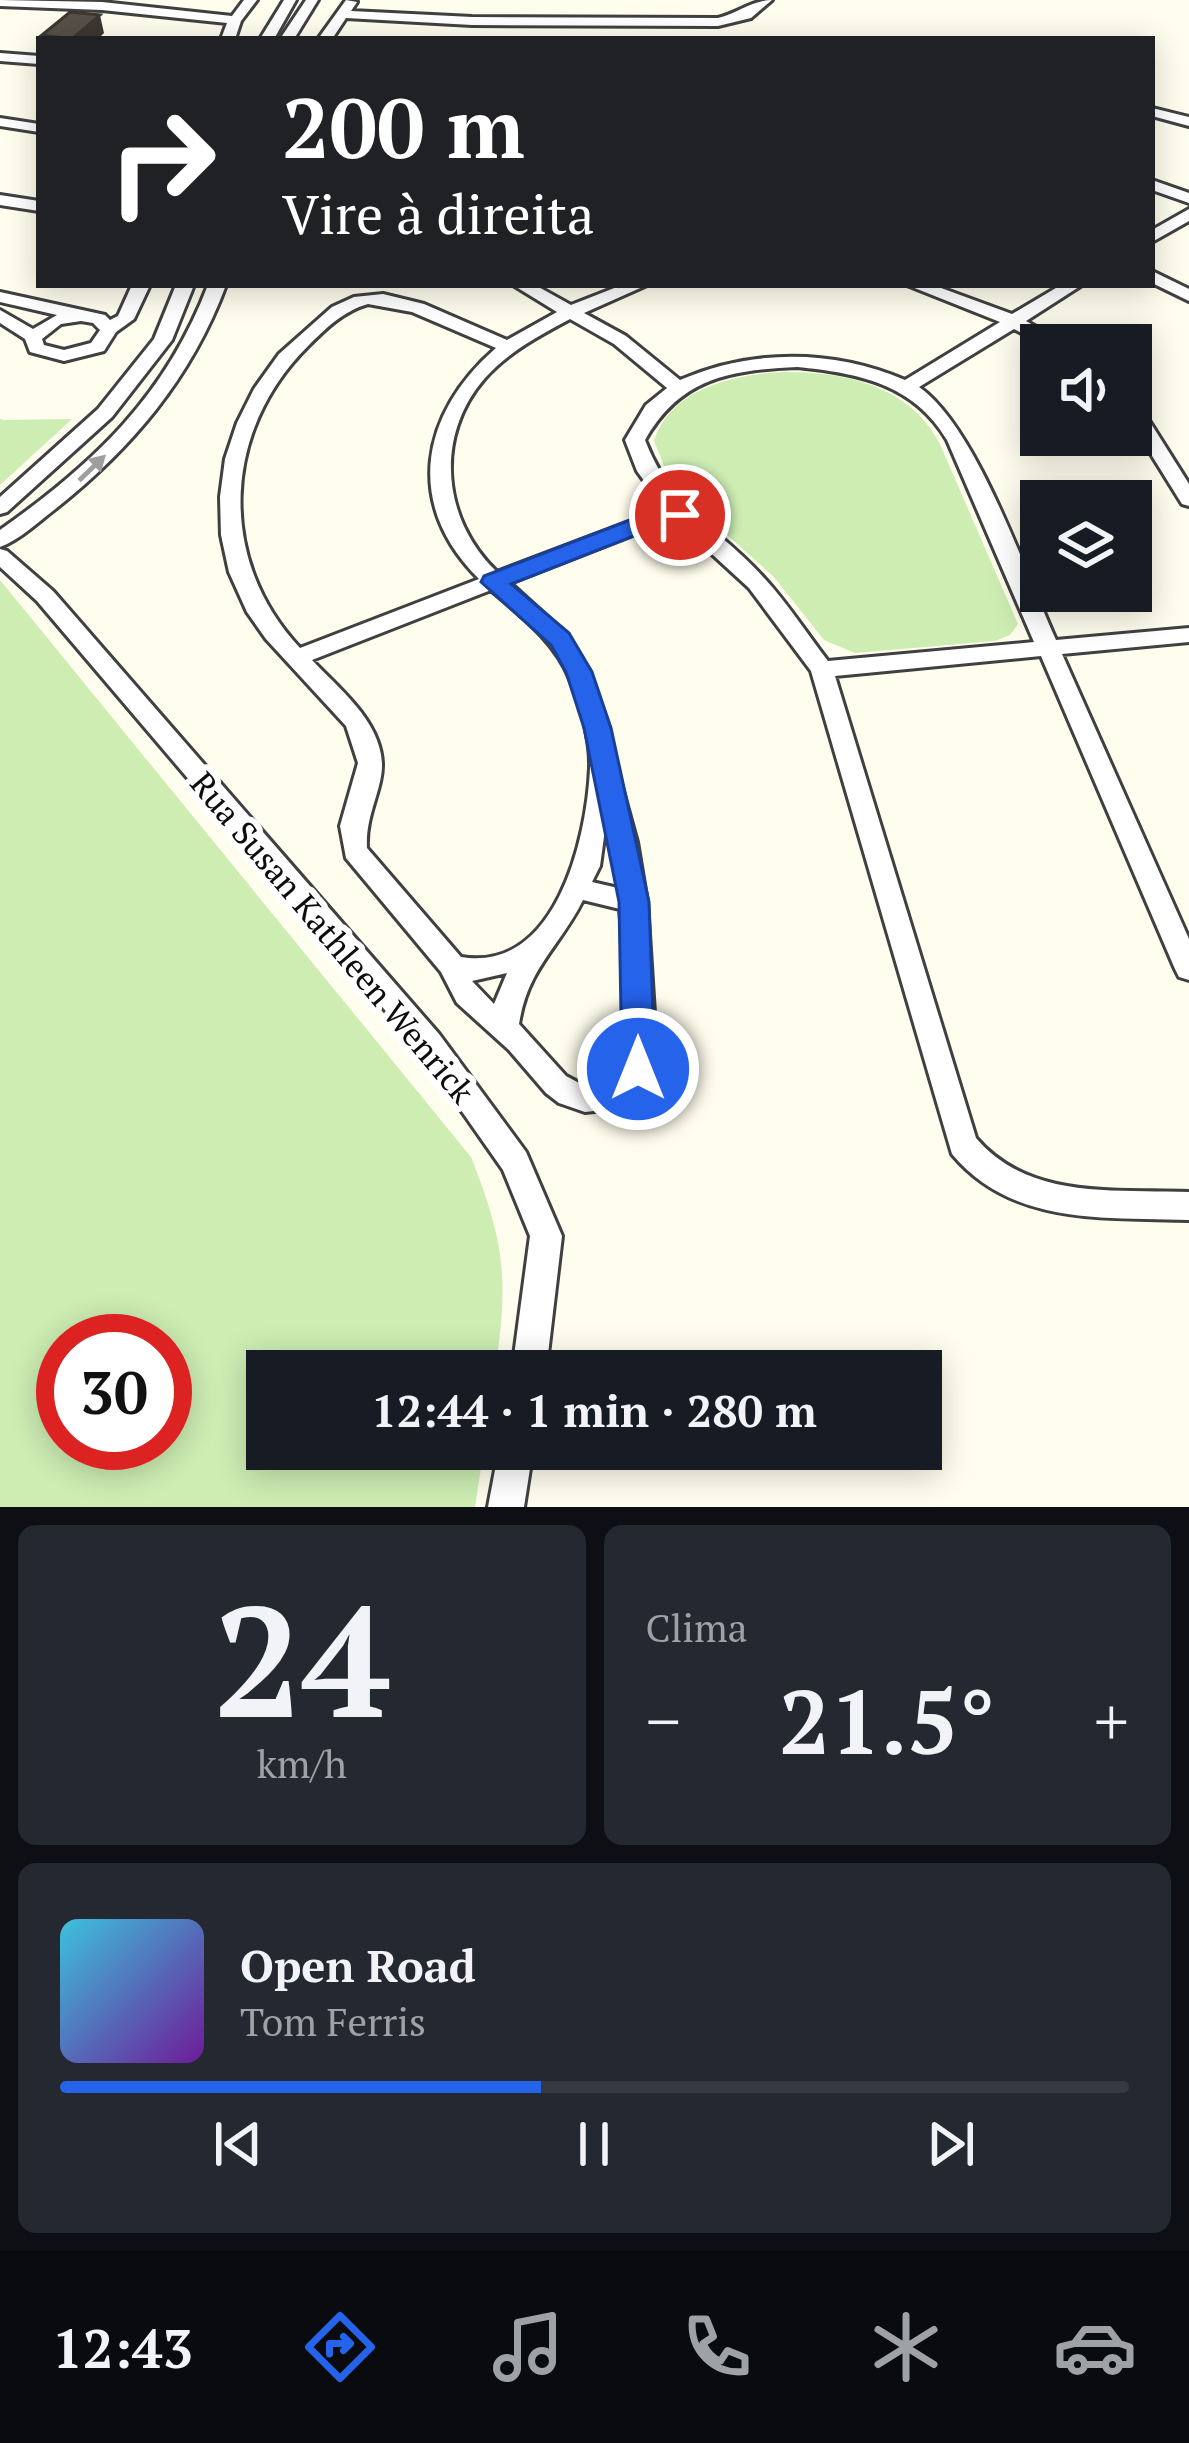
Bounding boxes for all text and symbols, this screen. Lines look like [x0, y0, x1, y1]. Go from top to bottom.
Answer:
text: 200 m [282, 71, 525, 182]
icon: right [84, 84, 240, 240]
text: Vire à direita [282, 178, 594, 249]
map controls [1020, 324, 1152, 612]
button: sound [1020, 324, 1152, 456]
one-way arrow [78, 455, 107, 483]
pin [629, 464, 731, 566]
button: layers [1020, 480, 1152, 612]
icon: arrive [647, 482, 713, 548]
street label: Rua Susan Kathleen Wenrick [182, 762, 485, 1112]
position arrow [575, 1006, 701, 1132]
speed limit sign: 30 [36, 1314, 192, 1470]
text: 12:44 · 1 min · 280 m [371, 1380, 817, 1440]
text: 24 [214, 1555, 390, 1762]
text: Clima [646, 1601, 747, 1653]
text: 21.5° [779, 1660, 995, 1780]
text: − [646, 1676, 681, 1764]
text: + [1094, 1676, 1129, 1764]
text: km/h [257, 1737, 347, 1789]
text: Open Road [240, 1935, 476, 1995]
text: Tom Ferris [240, 1995, 426, 2047]
icon: previous [205, 2111, 271, 2177]
icon: pause [561, 2111, 627, 2177]
icon: next [918, 2111, 984, 2177]
icon: directions [298, 2305, 382, 2389]
icon: music [486, 2305, 570, 2389]
icon: phone [675, 2305, 759, 2389]
icon: climate [864, 2305, 948, 2389]
icon: car [1053, 2305, 1137, 2389]
text: 12:43 [52, 2312, 193, 2383]

